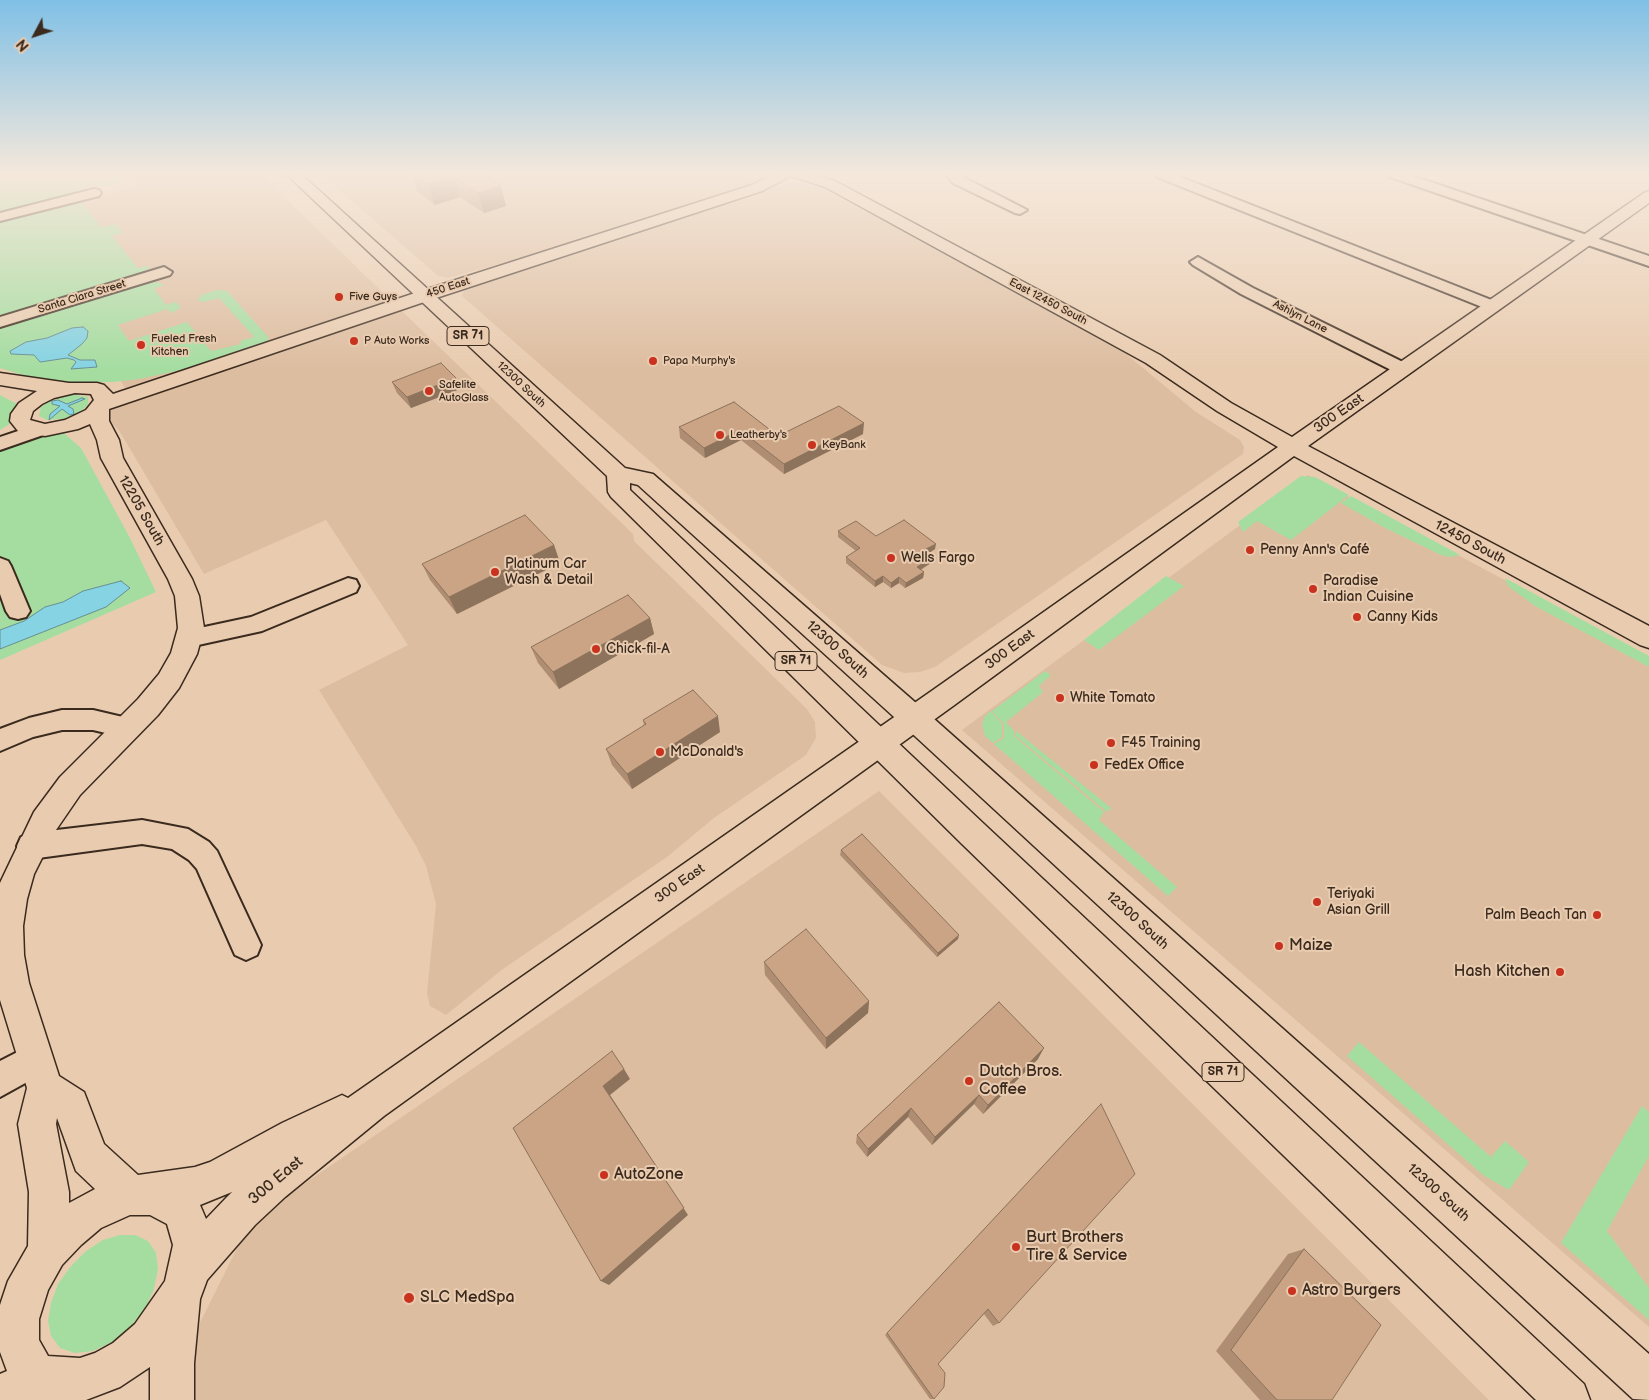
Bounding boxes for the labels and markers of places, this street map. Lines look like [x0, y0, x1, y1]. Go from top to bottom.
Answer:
place label: Five Guys [349, 290, 397, 304]
marker: Five Guys [333, 291, 345, 303]
place label: Fueled Fresh Kitchen [151, 332, 217, 358]
place label: P Auto Works [364, 334, 429, 348]
marker: P Auto Works [348, 335, 360, 347]
marker: Fueled Fresh Kitchen [135, 339, 147, 351]
place label: Papa Murphy's [663, 354, 735, 368]
marker: Papa Murphy's [647, 355, 659, 367]
place label: Safelite AutoGlass [439, 378, 489, 404]
marker: Safelite AutoGlass [423, 385, 435, 397]
place label: Leatherby's [730, 428, 787, 442]
marker: Leatherby's [714, 429, 726, 441]
place label: KeyBank [822, 438, 866, 452]
marker: KeyBank [806, 439, 818, 451]
place label: Penny Ann's Café [1260, 542, 1370, 558]
marker: Penny Ann's Café [1244, 544, 1256, 556]
place label: Wells Fargo [901, 550, 975, 566]
marker: Wells Fargo [885, 552, 897, 564]
place label: Platinum Car Wash & Detail [505, 556, 593, 588]
marker: Platinum Car Wash & Detail [489, 566, 501, 578]
place label: Paradise Indian Cuisine [1323, 573, 1414, 606]
marker: Paradise Indian Cuisine [1307, 583, 1319, 595]
place label: Canny Kids [1367, 609, 1438, 625]
marker: Canny Kids [1351, 611, 1363, 623]
place label: Chick-fil-A [606, 641, 670, 657]
marker: Chick-fil-A [590, 643, 602, 655]
place label: White Tomato [1070, 690, 1155, 706]
marker: White Tomato [1054, 692, 1066, 704]
place label: F45 Training [1121, 735, 1201, 751]
marker: F45 Training [1105, 737, 1117, 749]
place label: McDonald's [670, 744, 743, 760]
marker: McDonald's [654, 746, 666, 758]
place label: FedEx Office [1104, 757, 1184, 773]
marker: FedEx Office [1088, 759, 1100, 771]
place label: Teriyaki Asian Grill [1327, 886, 1390, 919]
marker: Teriyaki Asian Grill [1311, 896, 1323, 908]
place label: Palm Beach Tan [1485, 907, 1587, 923]
marker: Palm Beach Tan [1591, 909, 1603, 921]
place label: Maize [1289, 936, 1333, 956]
marker: Maize [1273, 940, 1285, 952]
place label: Hash Kitchen [1454, 962, 1550, 982]
marker: Hash Kitchen [1554, 966, 1566, 978]
place label: Dutch Bros. Coffee [979, 1062, 1062, 1100]
marker: Dutch Bros. Coffee [963, 1075, 975, 1087]
place label: AutoZone [614, 1165, 683, 1185]
marker: AutoZone [598, 1169, 610, 1181]
place label: Burt Brothers Tire & Service [1026, 1228, 1127, 1266]
marker: Burt Brothers Tire & Service [1010, 1241, 1022, 1253]
place label: Astro Burgers [1302, 1281, 1401, 1301]
marker: Astro Burgers [1286, 1285, 1298, 1297]
place label: SLC MedSpa [420, 1288, 515, 1308]
marker: SLC MedSpa [402, 1291, 416, 1305]

